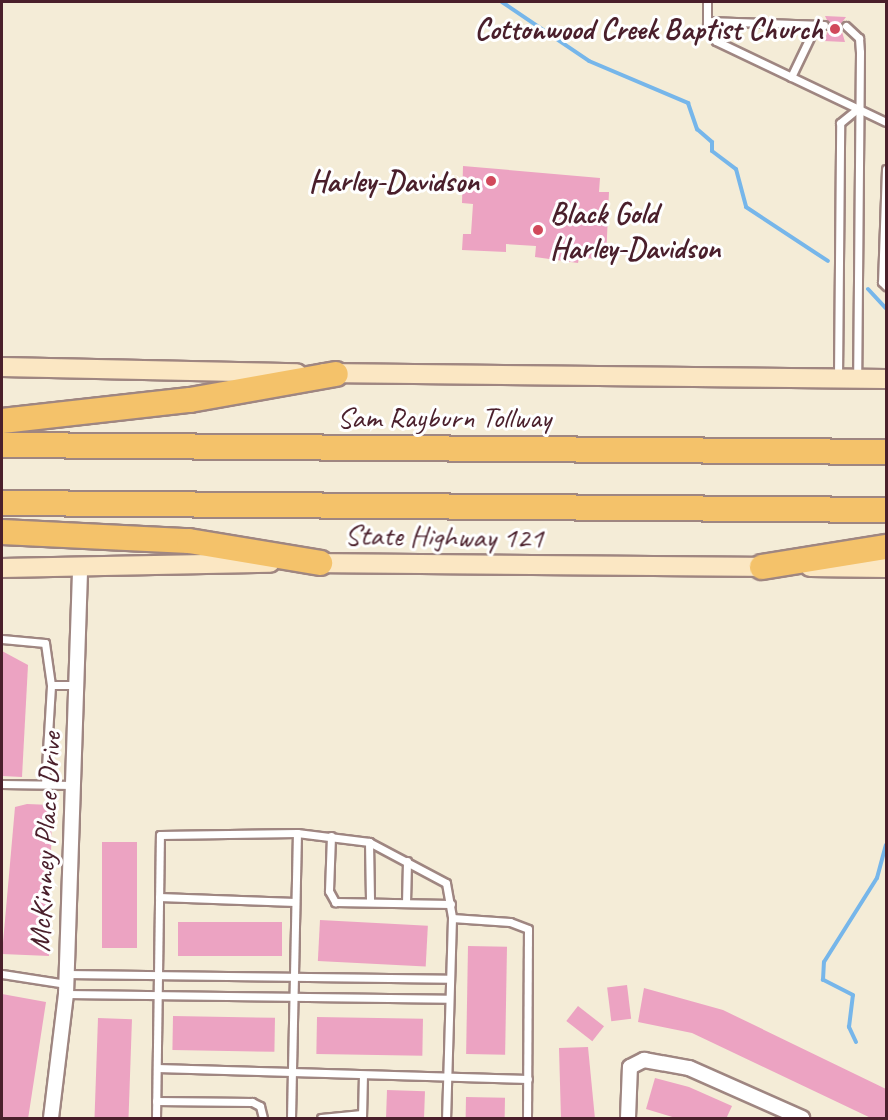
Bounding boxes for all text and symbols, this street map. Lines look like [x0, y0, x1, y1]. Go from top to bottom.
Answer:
place label: Cottonwood Creek Baptist Church [473, 11, 823, 47]
marker: Cottonwood Creek Baptist Church [828, 22, 842, 36]
place label: Harley-Davidson [309, 163, 479, 199]
marker: Harley-Davidson [484, 174, 498, 188]
place label: Black Gold Harley-Davidson [550, 195, 720, 266]
marker: Black Gold Harley-Davidson [531, 223, 545, 237]
street label: Sam Rayburn Tollway [336, 399, 552, 435]
street label: State Highway 121 [345, 516, 543, 556]
street label: McKinney Place Drive [21, 731, 69, 953]

